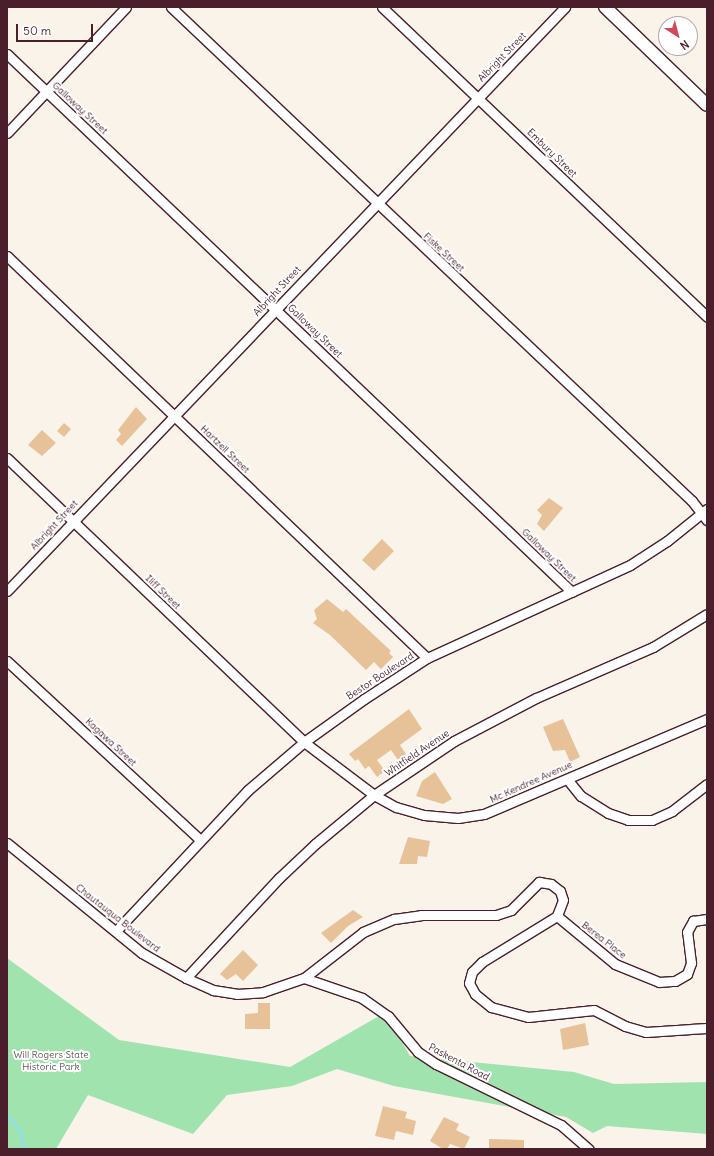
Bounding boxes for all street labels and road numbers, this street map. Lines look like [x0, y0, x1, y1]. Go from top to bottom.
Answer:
street label: Albright Street [475, 30, 529, 84]
street label: Galloway Street [50, 79, 110, 137]
street label: Embury Street [525, 126, 579, 180]
street label: Fiske Street [421, 230, 467, 274]
street label: Albright Street [251, 263, 303, 319]
street label: Galloway Street [285, 302, 345, 360]
street label: Hartzell Street [198, 422, 252, 476]
street label: Albright Street [28, 497, 80, 553]
street label: Galloway Street [519, 526, 579, 584]
street label: Iliff Street [143, 572, 183, 612]
street label: Bestor Boulevard [344, 650, 416, 702]
street label: Kagawa Street [83, 715, 139, 769]
street label: Whitfield Avenue [382, 727, 452, 779]
street label: Mc Kendree Avenue [488, 758, 574, 806]
street label: Chautauqua Boulevard [73, 881, 163, 955]
street label: Berea Place [579, 919, 629, 961]
street label: Paskenta Road [427, 1041, 491, 1083]

